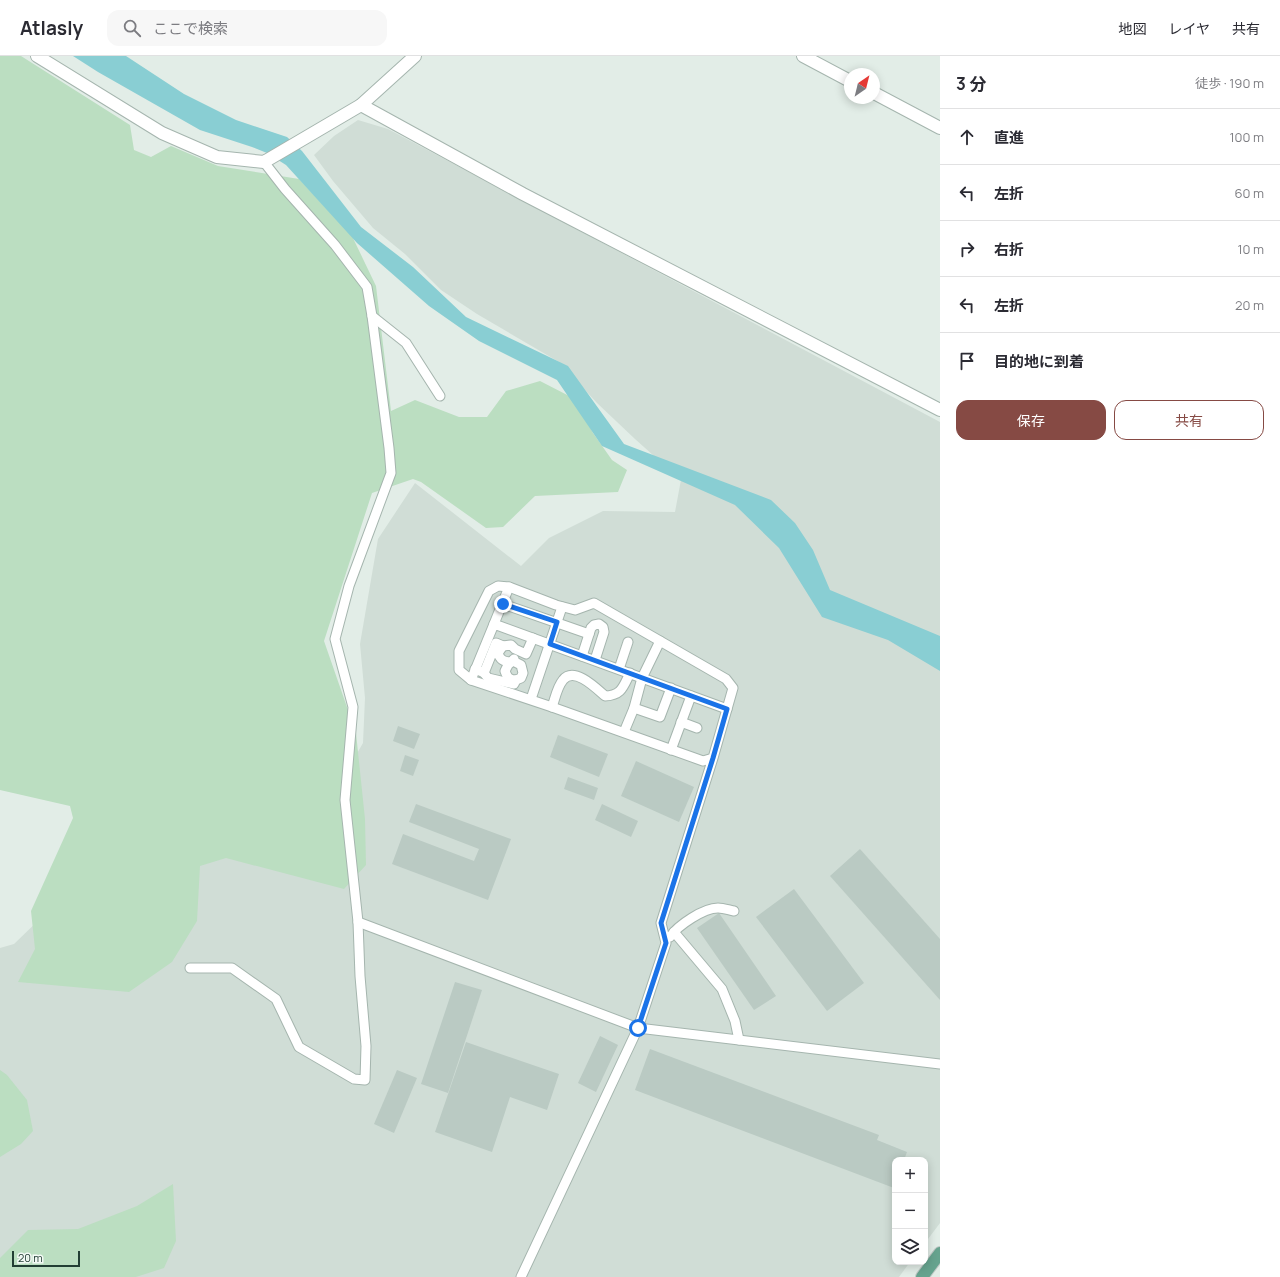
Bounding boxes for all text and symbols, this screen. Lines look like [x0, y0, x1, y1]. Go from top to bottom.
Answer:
search box [107, 10, 387, 46]
text: Atlasly [20, 15, 83, 41]
icon: search [121, 17, 143, 39]
text: ここで検索 [153, 18, 228, 39]
text: 地図 [1118, 19, 1146, 38]
text: レイヤ [1168, 19, 1210, 38]
text: 共有 [1232, 19, 1260, 38]
north arrow [844, 68, 880, 104]
text: 3 分 [956, 72, 986, 95]
text: 徒歩 · 190 m [1195, 74, 1264, 92]
icon: ahead [956, 126, 978, 148]
text: 直進 [994, 127, 1024, 148]
text: 100 m [1229, 128, 1264, 146]
icon: left [956, 182, 978, 204]
text: 左折 [994, 183, 1024, 204]
text: 60 m [1234, 184, 1264, 202]
icon: right [956, 238, 978, 260]
text: 右折 [994, 239, 1024, 260]
text: 10 m [1237, 240, 1264, 258]
icon: left [956, 294, 978, 316]
text: 左折 [994, 295, 1024, 316]
text: 20 m [1235, 296, 1264, 314]
icon: arrive [956, 350, 978, 372]
text: 目的地に到着 [994, 351, 1084, 372]
button: 保存 [956, 400, 1106, 440]
button: 共有 [1114, 400, 1264, 440]
route end [494, 595, 512, 613]
route start [629, 1019, 647, 1037]
map controls [892, 1157, 928, 1265]
button: + [892, 1157, 928, 1193]
button: − [892, 1193, 928, 1229]
button: layers [892, 1229, 928, 1265]
scale bar [12, 1249, 80, 1268]
text: 20 m [18, 1250, 43, 1265]

